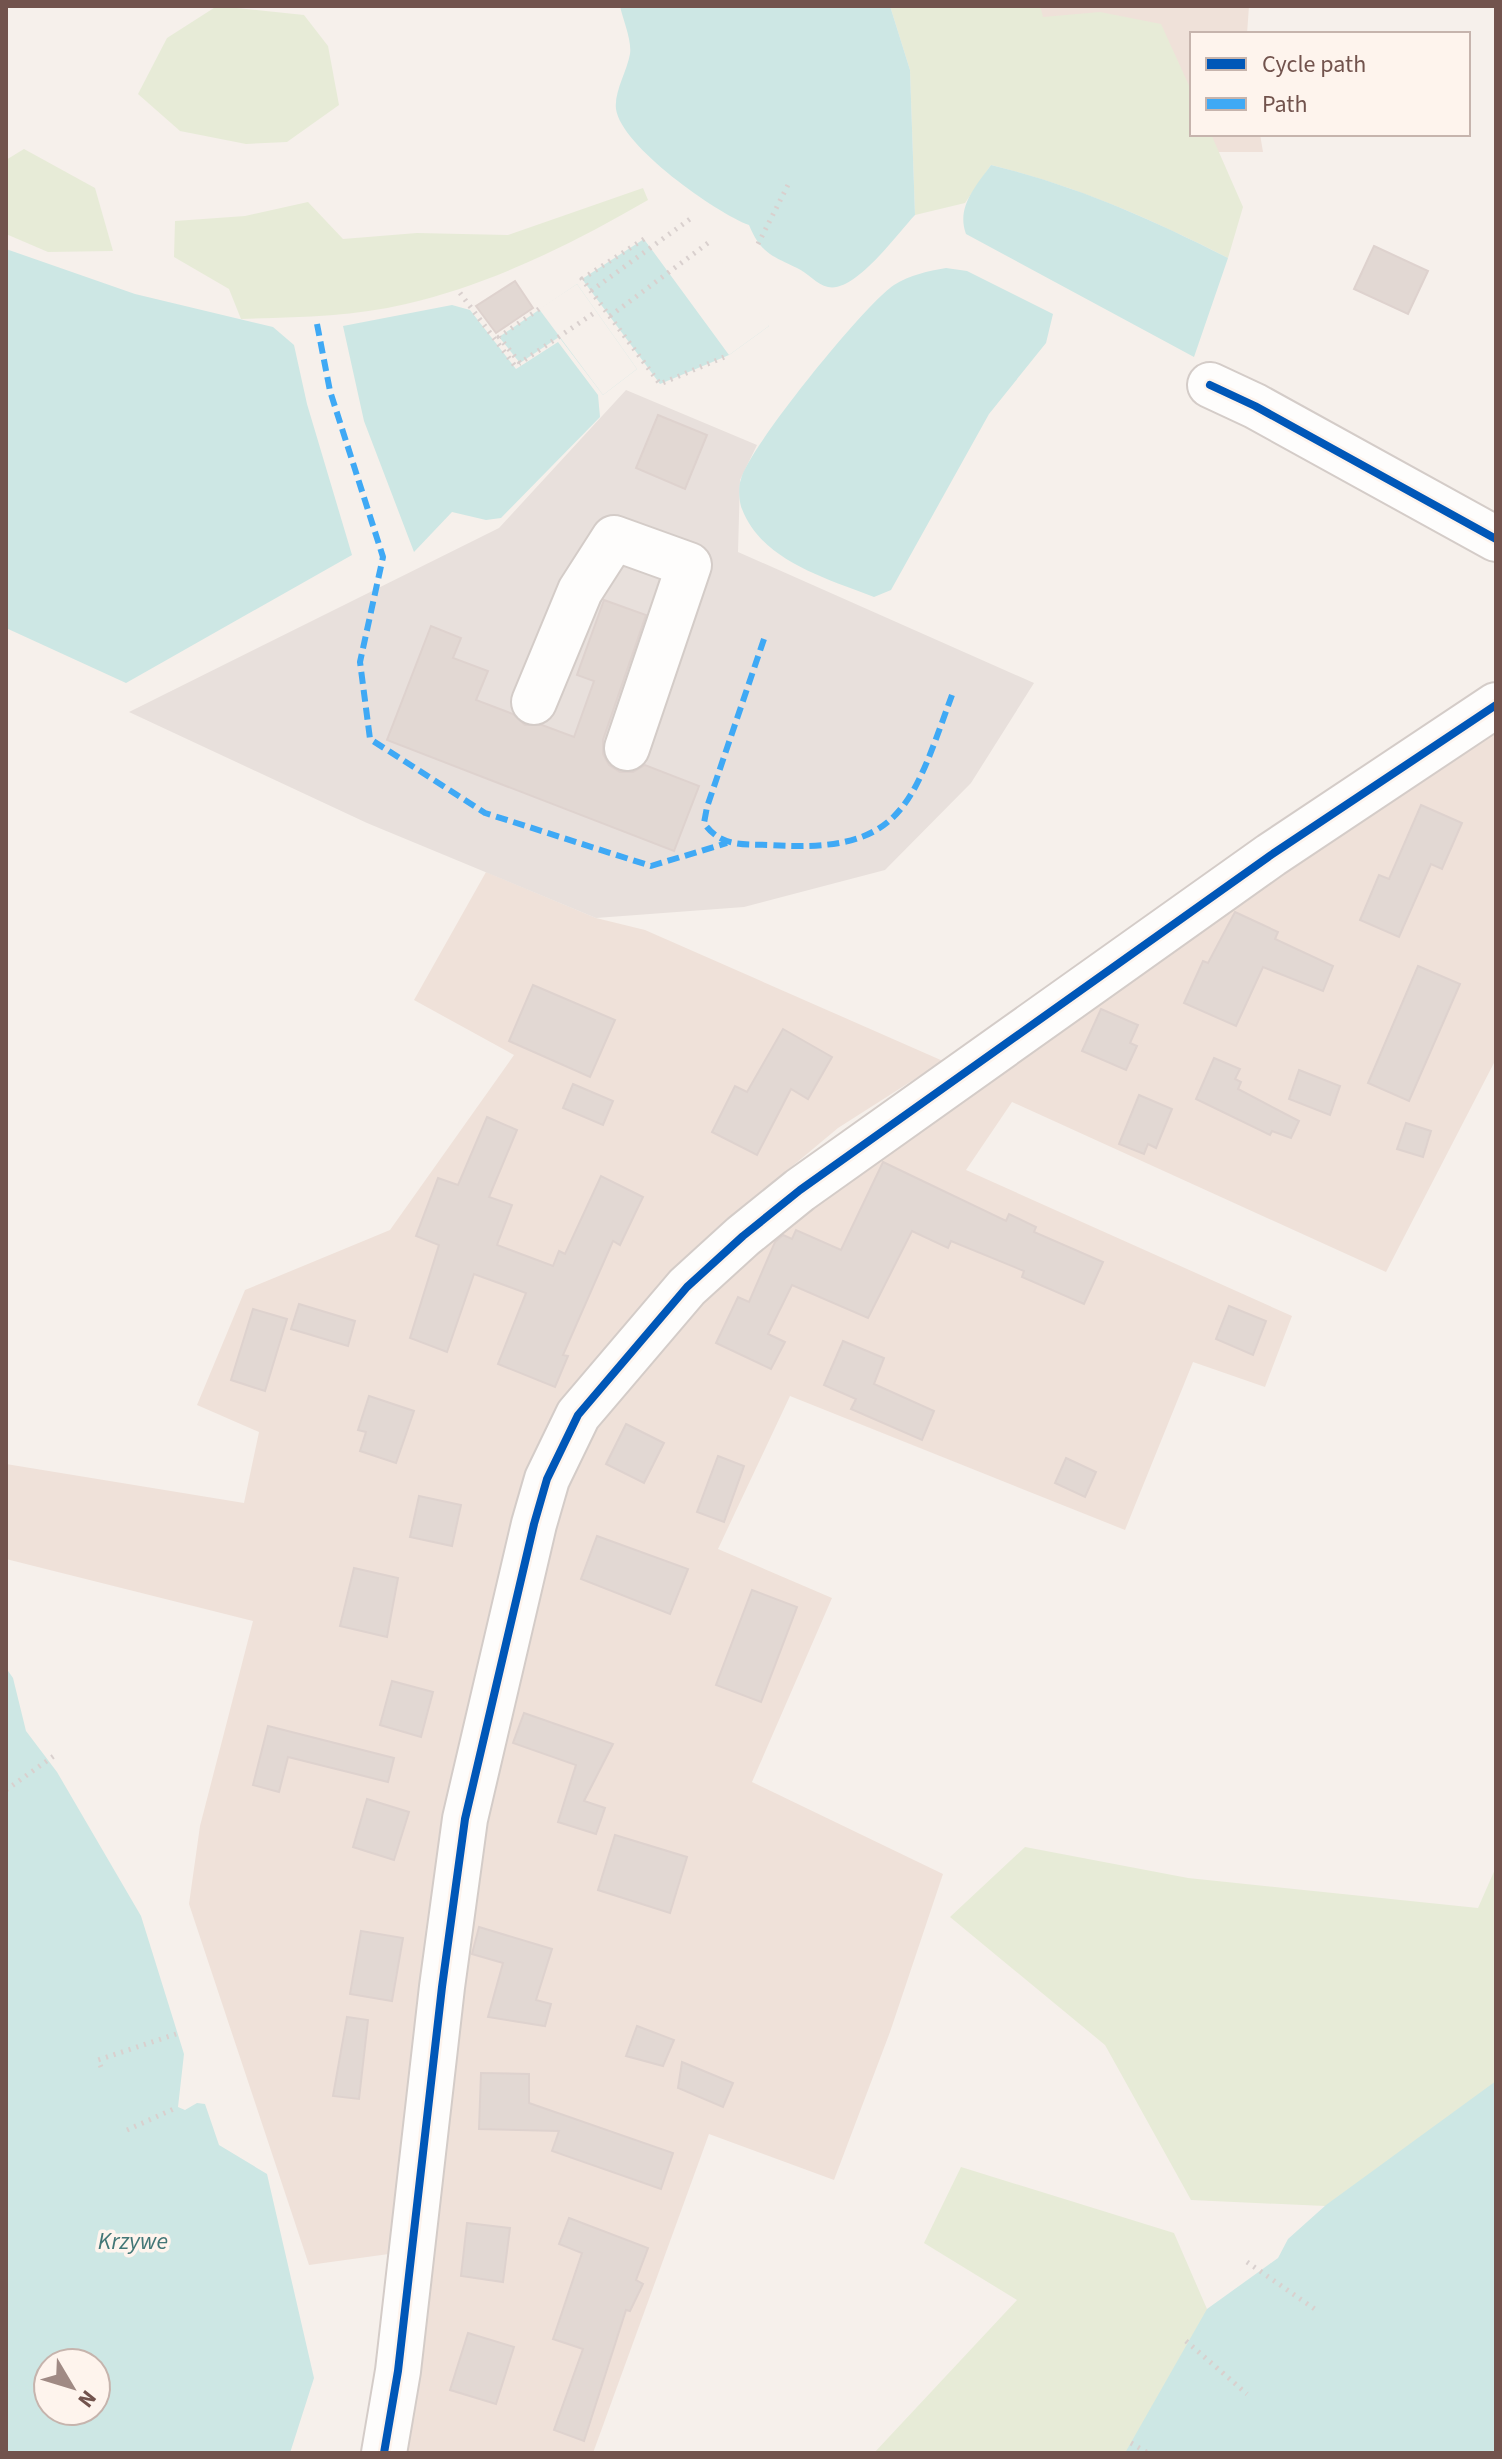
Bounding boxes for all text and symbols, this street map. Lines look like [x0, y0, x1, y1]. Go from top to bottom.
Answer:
legend [1190, 32, 1470, 136]
text: Cycle path [1262, 47, 1366, 82]
text: Path [1262, 87, 1308, 122]
water label: Krzywe [98, 2224, 168, 2259]
north arrow [32, 2347, 112, 2427]
text: N [70, 2383, 104, 2414]

